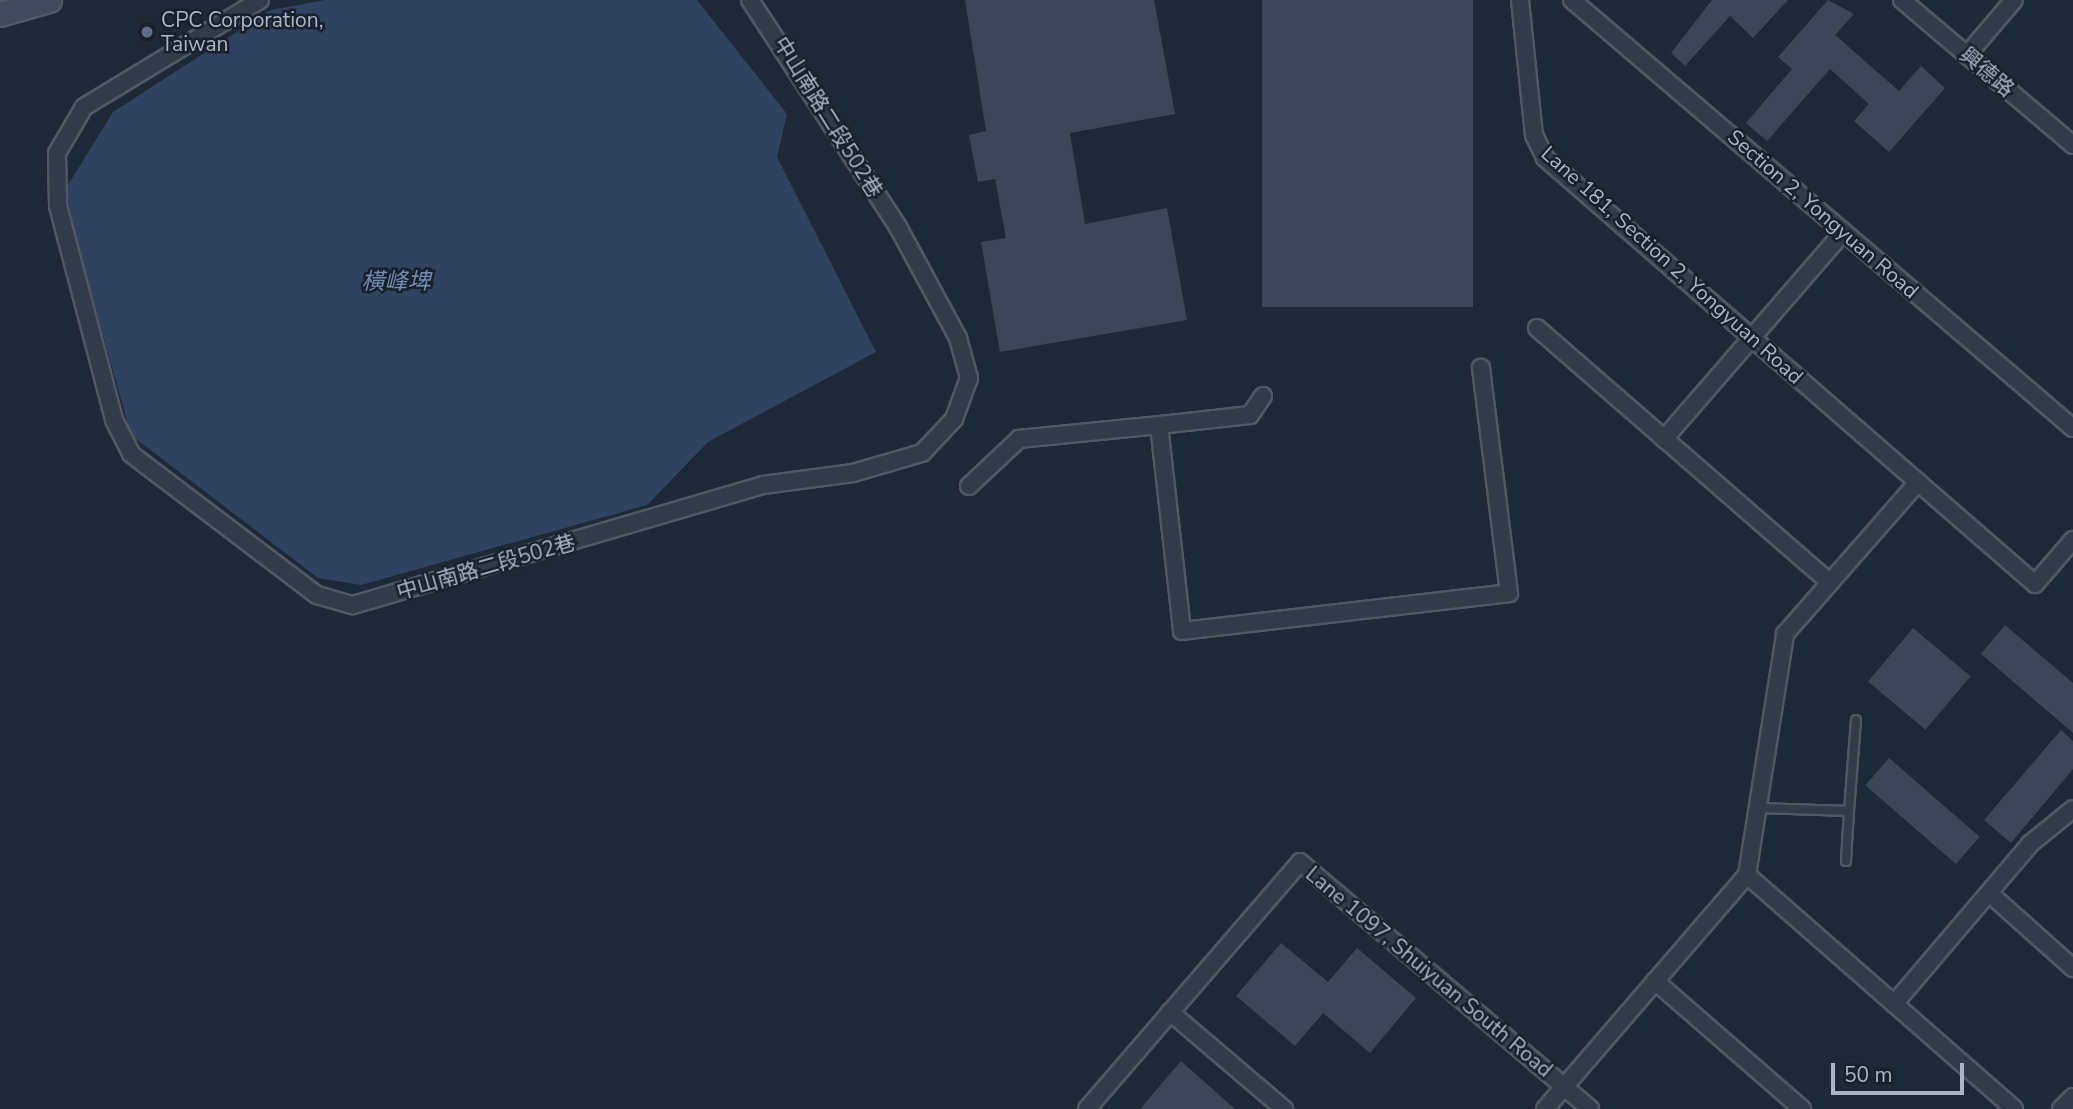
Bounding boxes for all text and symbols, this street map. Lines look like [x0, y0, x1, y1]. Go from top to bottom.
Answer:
place label: CPC Corporation, Taiwan [161, 7, 323, 57]
marker: CPC Corporation, Taiwan [139, 24, 155, 40]
street label: 中山南路二段502巷 [768, 32, 888, 202]
street label: 興德路 [1955, 42, 2019, 102]
street label: Section 2, Yongyuan Road [1722, 124, 1924, 304]
street label: Lane 181, Section 2, Yongyuan Road [1536, 141, 1808, 389]
water label: 橫峰埤 [362, 268, 430, 296]
street label: 中山南路二段502巷 [394, 529, 578, 605]
street label: Lane 1097, Shuiyuan South Road [1301, 861, 1557, 1083]
scale bar [1835, 1050, 1968, 1094]
text: 50 m [1844, 1061, 1893, 1089]

